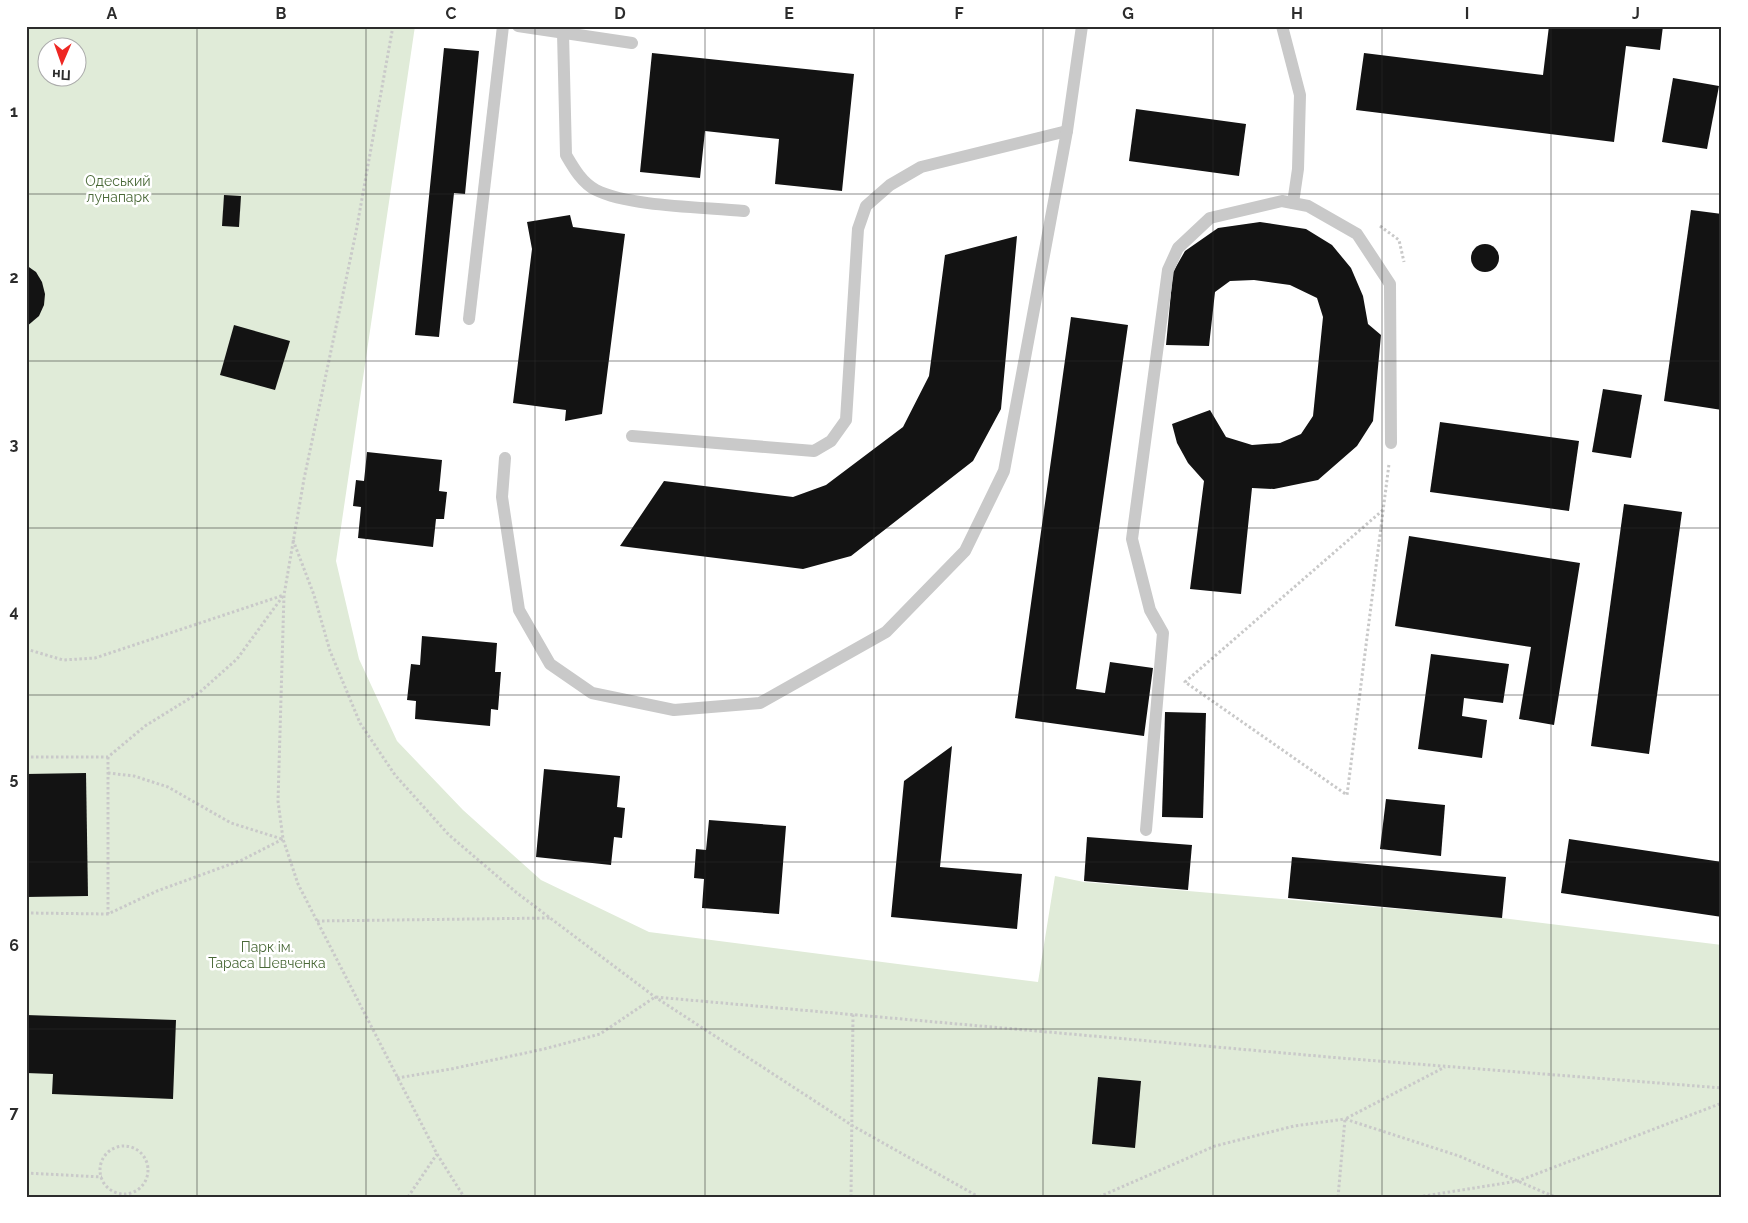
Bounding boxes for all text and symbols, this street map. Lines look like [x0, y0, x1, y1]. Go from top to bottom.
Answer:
text: A [107, 4, 118, 23]
text: B [276, 4, 287, 23]
text: C [446, 4, 457, 23]
text: D [614, 4, 626, 23]
text: E [784, 4, 794, 23]
text: F [954, 4, 964, 23]
text: G [1122, 4, 1134, 23]
text: H [1291, 4, 1303, 23]
text: I [1465, 4, 1469, 23]
text: J [1632, 4, 1640, 23]
north arrow [38, 38, 88, 88]
text: Пн [52, 67, 71, 83]
text: 1 [10, 102, 18, 121]
park label: Одеський лунапарк [85, 173, 151, 205]
text: 2 [9, 268, 19, 287]
text: 3 [10, 435, 19, 454]
text: 4 [9, 602, 19, 621]
text: 5 [10, 769, 19, 788]
text: 6 [9, 936, 19, 955]
park label: Парк ім. Тараса Шевченка [208, 939, 326, 971]
text: 7 [10, 1103, 19, 1122]

